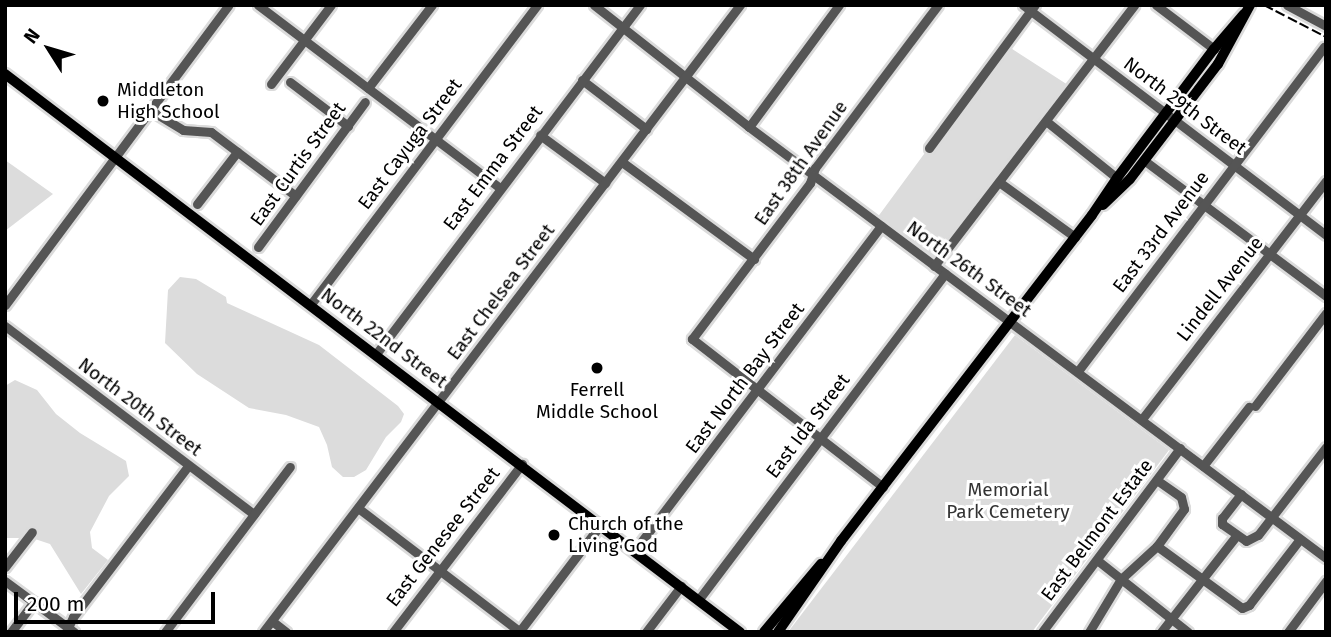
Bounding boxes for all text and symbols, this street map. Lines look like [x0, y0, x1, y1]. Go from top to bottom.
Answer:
north arrow [14, 14, 84, 84]
text: N [19, 24, 45, 48]
street label: North 29th Street [1119, 52, 1251, 160]
street label: East Cayuga Street [353, 74, 467, 214]
place label: Middleton High School [117, 79, 220, 123]
marker: Middleton High School [95, 93, 111, 109]
street label: East 38th Avenue [750, 96, 852, 230]
street label: East Curtis Street [246, 98, 350, 230]
street label: East Emma Street [439, 101, 547, 235]
street label: East 33rd Avenue [1108, 167, 1214, 297]
street label: North 26th Street [902, 216, 1036, 322]
street label: East Chelsea Street [442, 220, 560, 364]
street label: Lindell Avenue [1172, 232, 1268, 346]
street label: North 22nd Street [316, 283, 452, 393]
street label: East North Bay Street [681, 298, 809, 458]
street label: North 20th Street [74, 353, 206, 461]
marker: Ferrell Middle School [589, 360, 605, 376]
street label: East Ida Street [761, 369, 855, 483]
place label: Ferrell Middle School [536, 379, 658, 423]
street label: East Belmont Estate [1036, 455, 1158, 605]
street label: East Genesee Street [381, 463, 505, 611]
park label: Memorial Park Cemetery [946, 479, 1070, 523]
place label: Church of the Living God [568, 513, 684, 557]
marker: Church of the Living God [546, 527, 562, 543]
scale bar [18, 578, 219, 622]
text: 200 m [27, 591, 84, 617]

